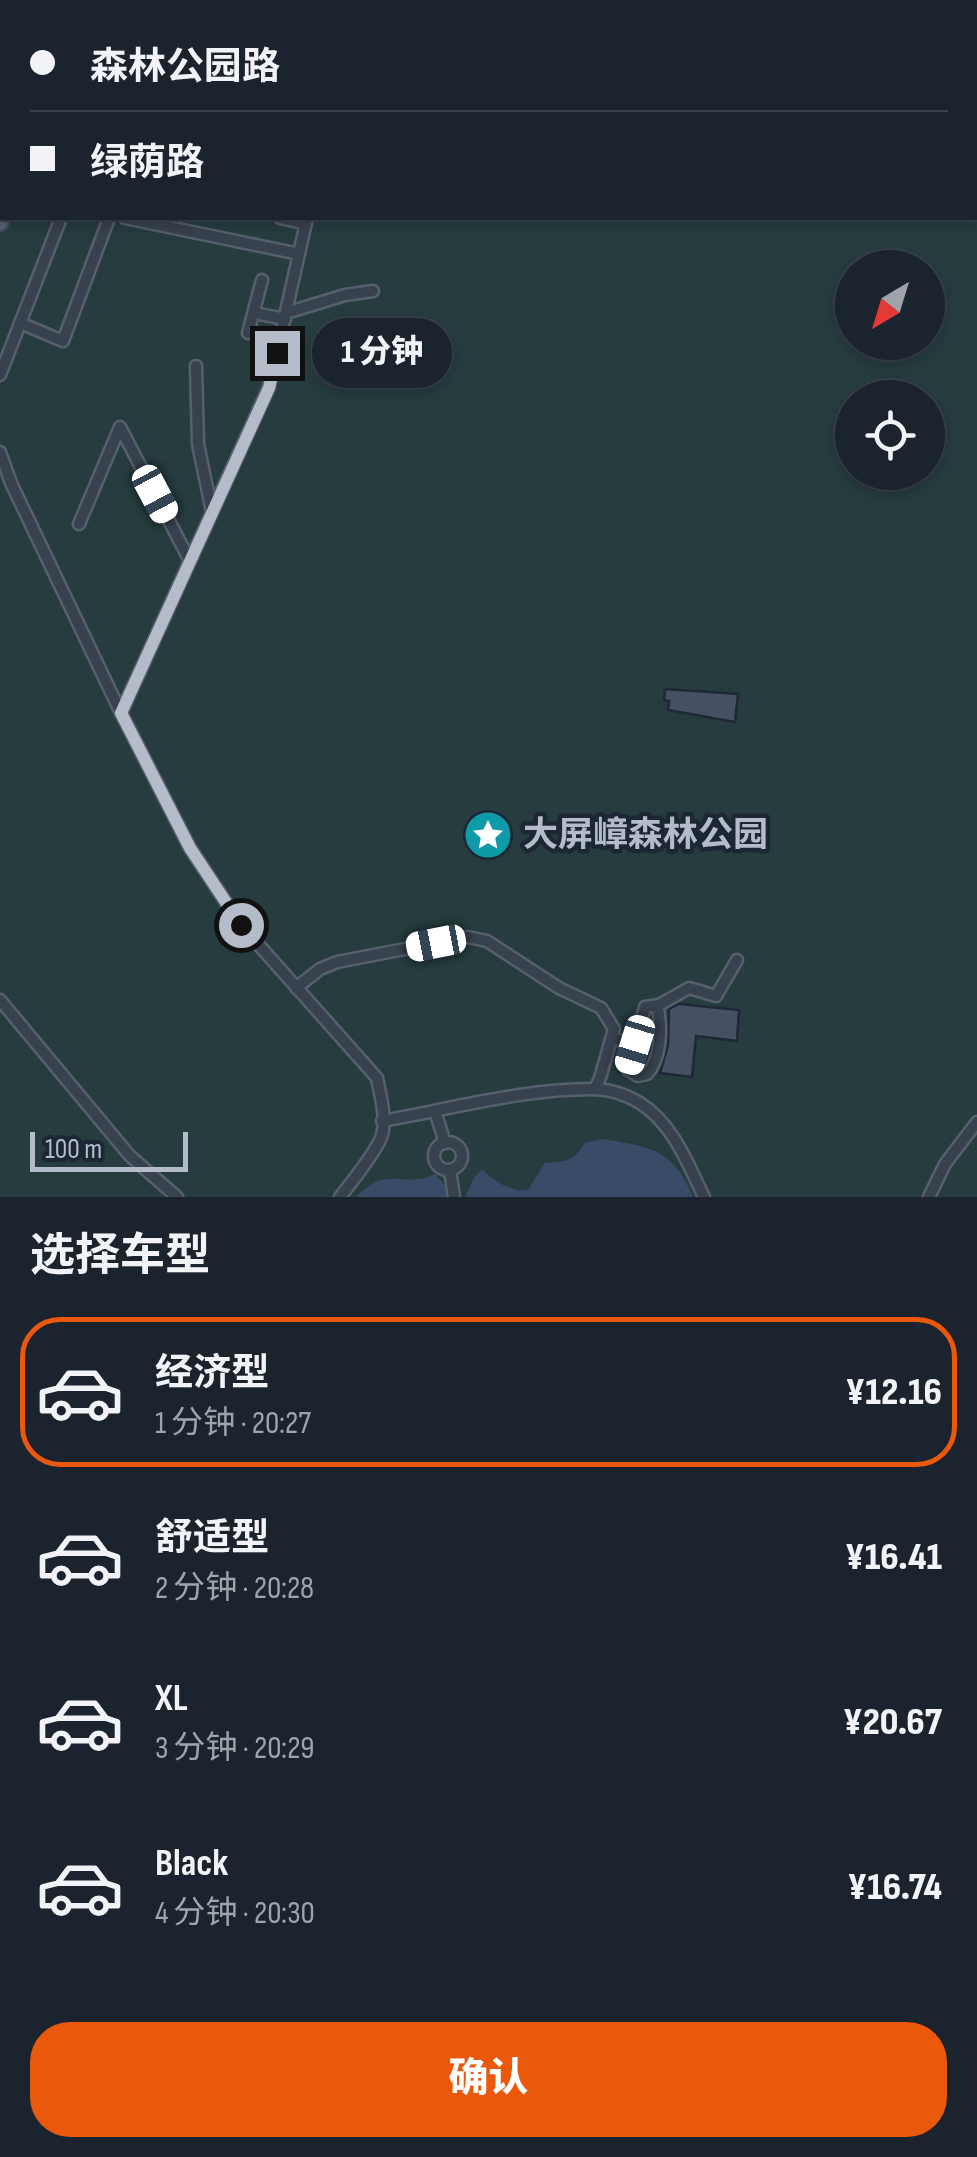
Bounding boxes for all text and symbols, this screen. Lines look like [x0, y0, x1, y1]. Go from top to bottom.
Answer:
text: 森林公园路 [90, 45, 280, 90]
text: 绿荫路 [90, 141, 204, 186]
north arrow [835, 250, 945, 360]
map controls [835, 250, 945, 490]
callout: 1 分钟 [312, 318, 452, 388]
route end [255, 331, 300, 376]
text: 1 分钟 [341, 333, 423, 372]
button: locate [835, 380, 945, 490]
car [128, 460, 182, 528]
place icon: 大屏嶂森林公园 [462, 809, 514, 861]
place label: 大屏嶂森林公园 [523, 814, 768, 857]
route start [219, 903, 264, 948]
car [404, 923, 468, 963]
car [612, 1012, 658, 1078]
scale bar [30, 1127, 188, 1172]
text: 100 m [45, 1133, 102, 1166]
text: 选择车型 [30, 1229, 210, 1284]
icon: car [35, 1347, 125, 1437]
text: 经济型 [155, 1351, 269, 1396]
text: ¥12.16 [846, 1370, 942, 1415]
text: 1 分钟 · 20:27 [155, 1404, 311, 1443]
icon: car [35, 1512, 125, 1602]
text: 舒适型 [155, 1516, 269, 1561]
text: ¥16.41 [845, 1535, 942, 1580]
text: 2 分钟 · 20:28 [155, 1569, 314, 1608]
text: XL [155, 1676, 188, 1721]
icon: car [35, 1677, 125, 1767]
text: ¥20.67 [843, 1700, 942, 1745]
text: 3 分钟 · 20:29 [155, 1729, 315, 1768]
text: Black [155, 1841, 228, 1886]
icon: car [35, 1842, 125, 1932]
text: ¥16.74 [848, 1865, 942, 1910]
text: 4 分钟 · 20:30 [155, 1894, 315, 1933]
button: 确认 [30, 2022, 947, 2137]

